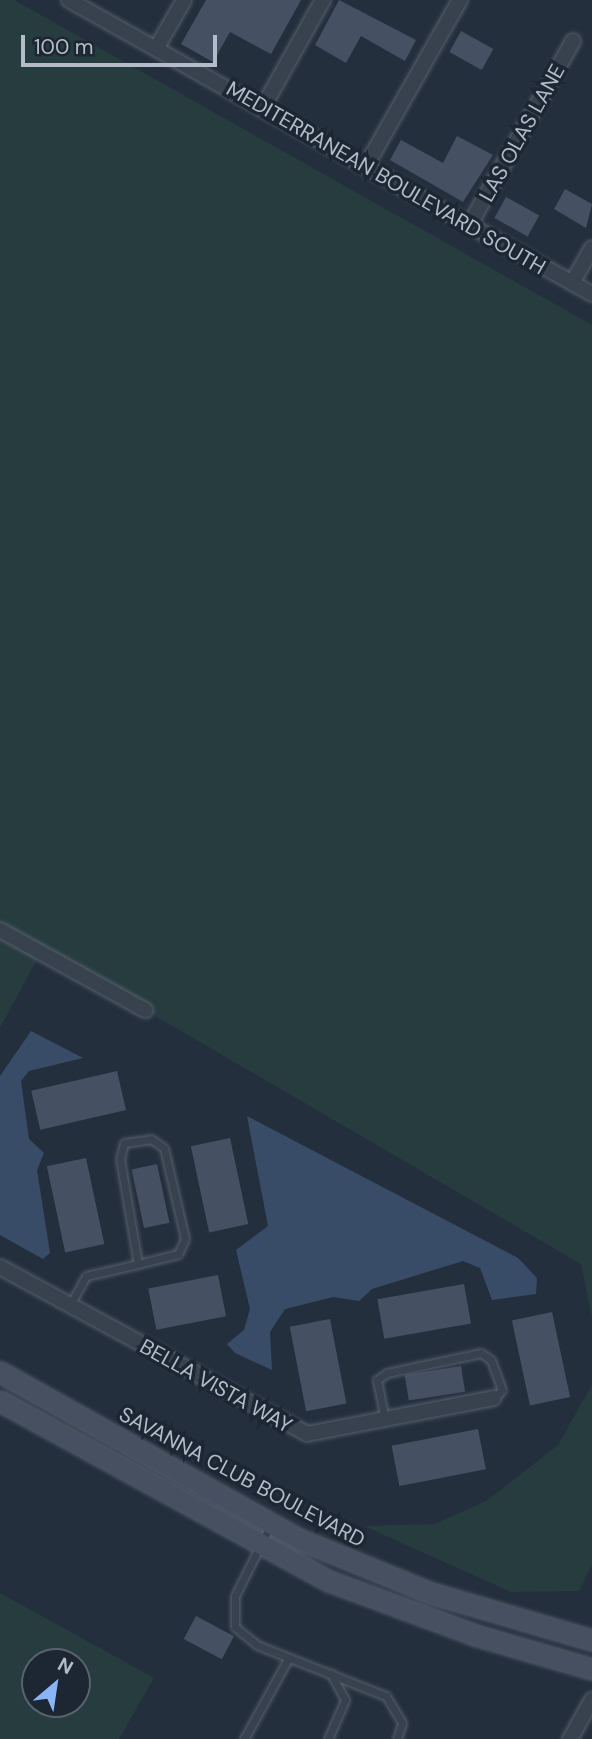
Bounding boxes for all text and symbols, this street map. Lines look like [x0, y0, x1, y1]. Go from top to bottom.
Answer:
scale bar [24, 21, 220, 65]
text: 100 m [34, 33, 94, 61]
street label: LAS OLAS LANE [474, 60, 570, 206]
street label: MEDITERRANEAN BOULEVARD SOUTH [222, 76, 550, 280]
street label: BELLA VISTA WAY [136, 1334, 296, 1438]
street label: SAVANNA CLUB BOULEVARD [115, 1401, 369, 1553]
north arrow [21, 1648, 91, 1718]
text: N [53, 1652, 78, 1680]

